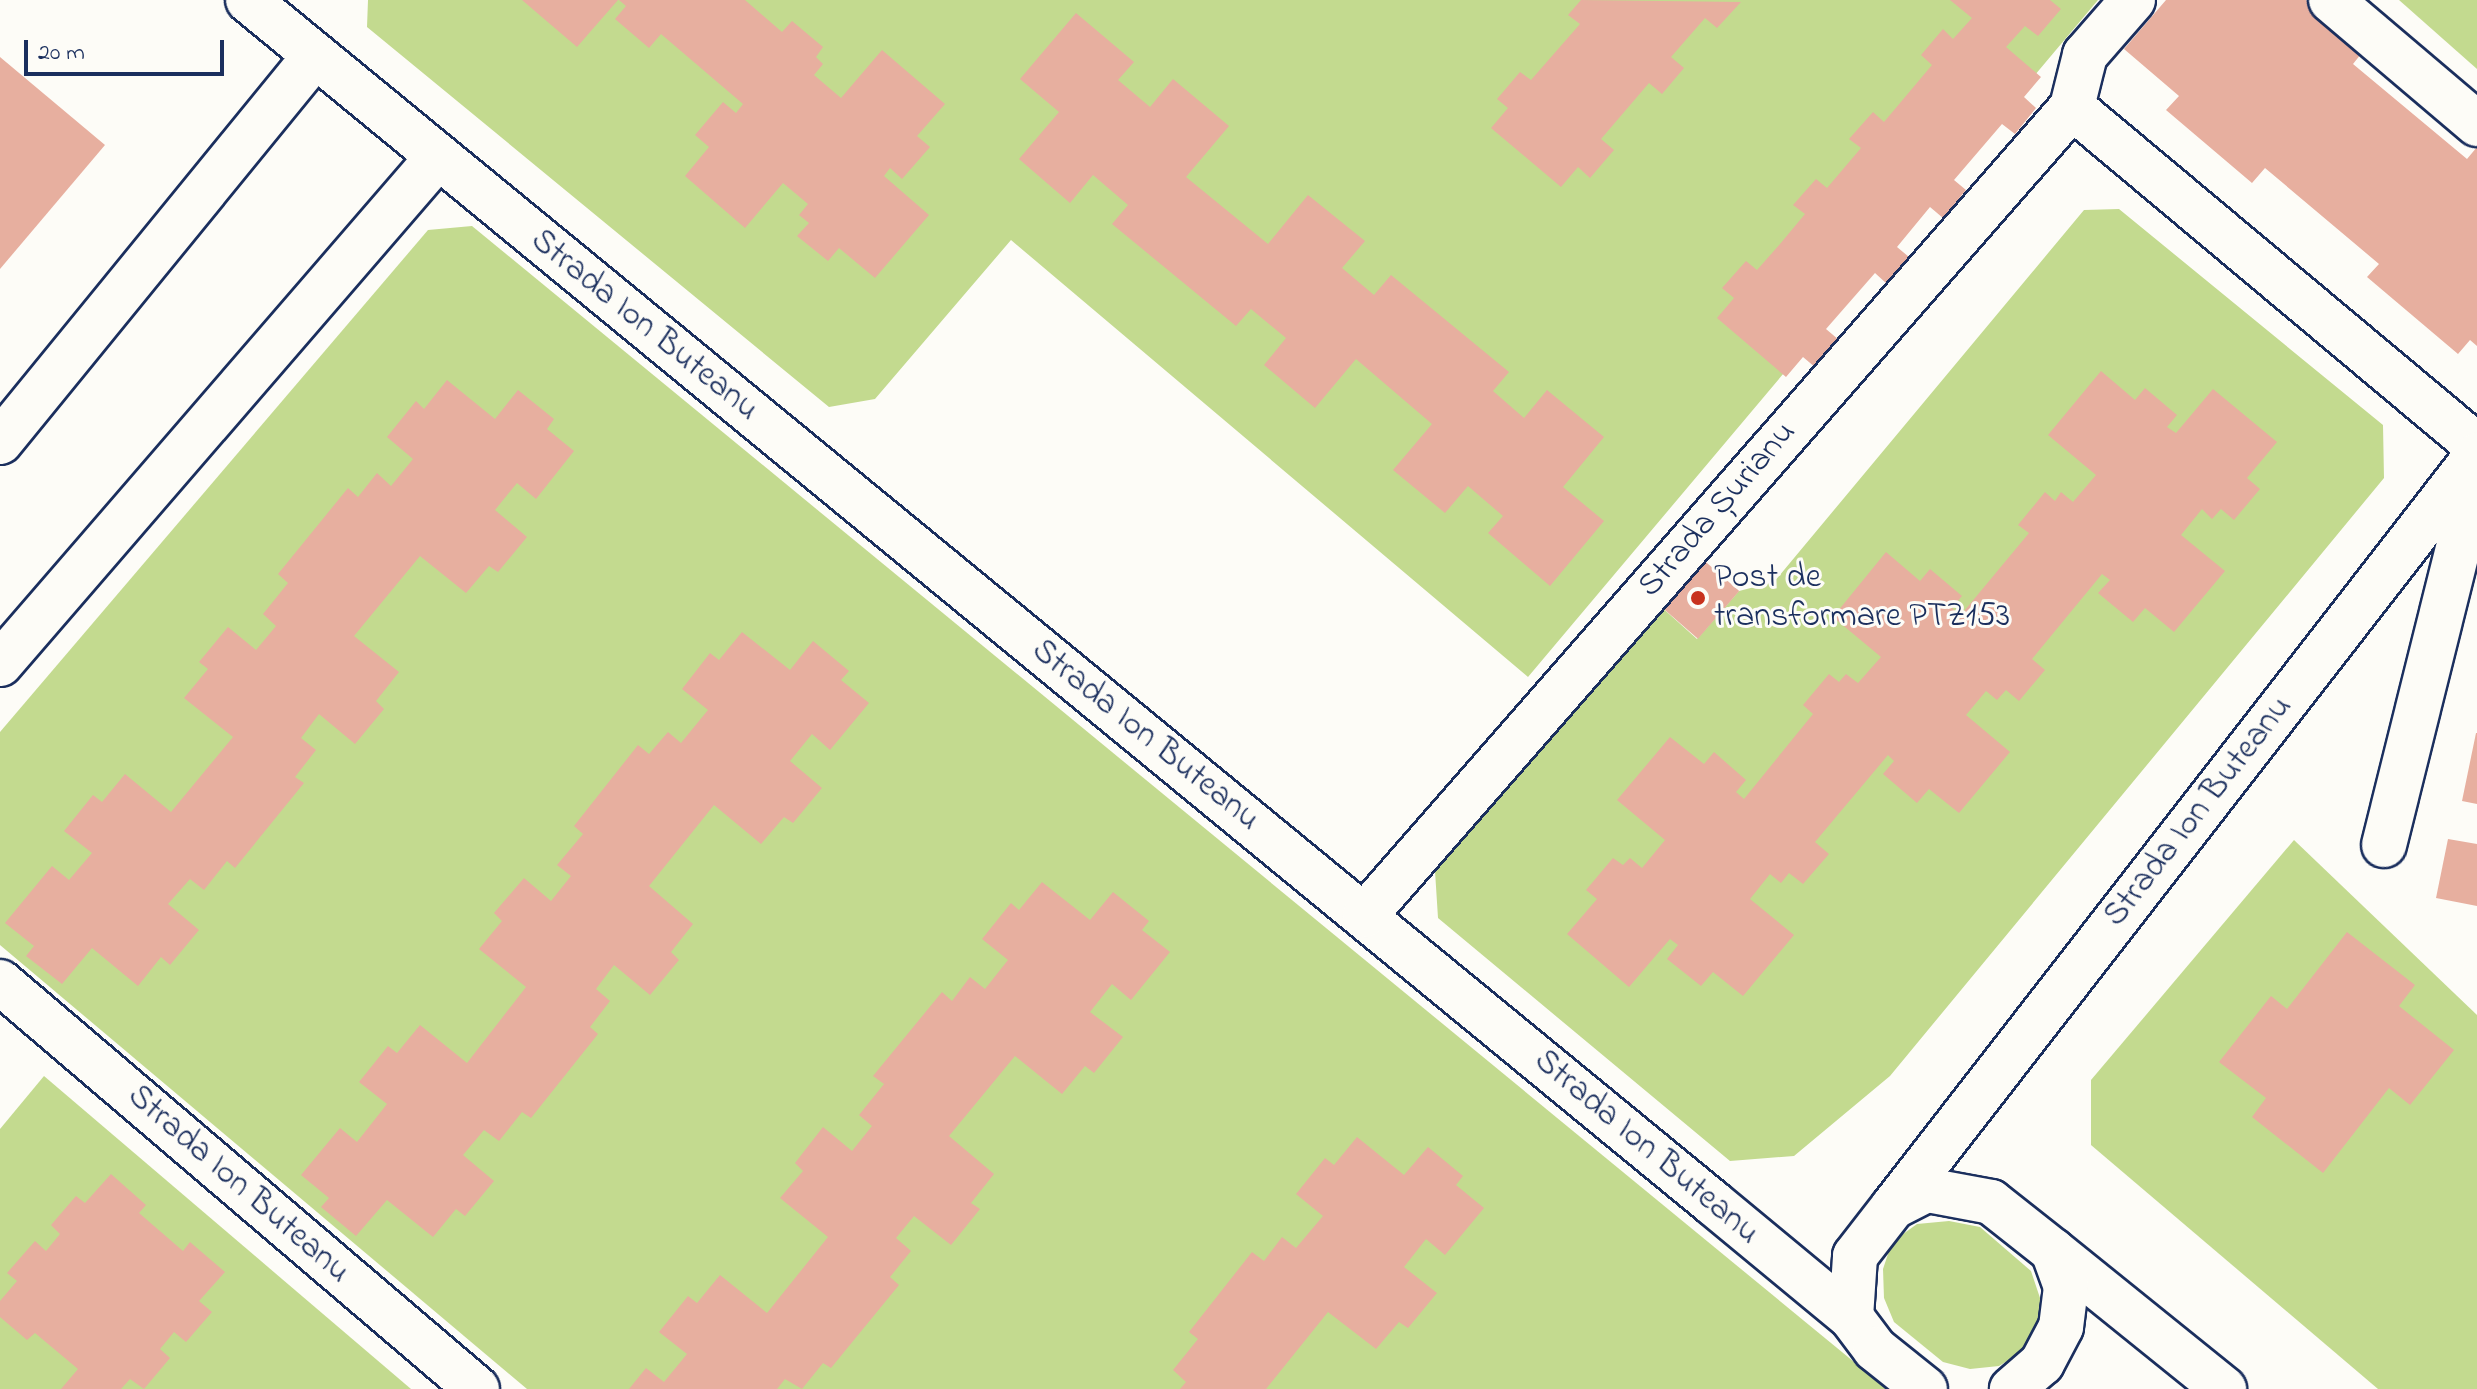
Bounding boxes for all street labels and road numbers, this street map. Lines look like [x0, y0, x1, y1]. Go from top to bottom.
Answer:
street label: Strada Ion Buteanu [521, 221, 767, 431]
street label: Strada Șurianu [1630, 413, 1806, 607]
street label: Strada Ion Buteanu [1022, 631, 1268, 841]
street label: Strada Ion Buteanu [2096, 688, 2302, 936]
street label: Strada Ion Buteanu [1525, 1042, 1767, 1254]
street label: Strada Ion Buteanu [118, 1077, 358, 1293]

